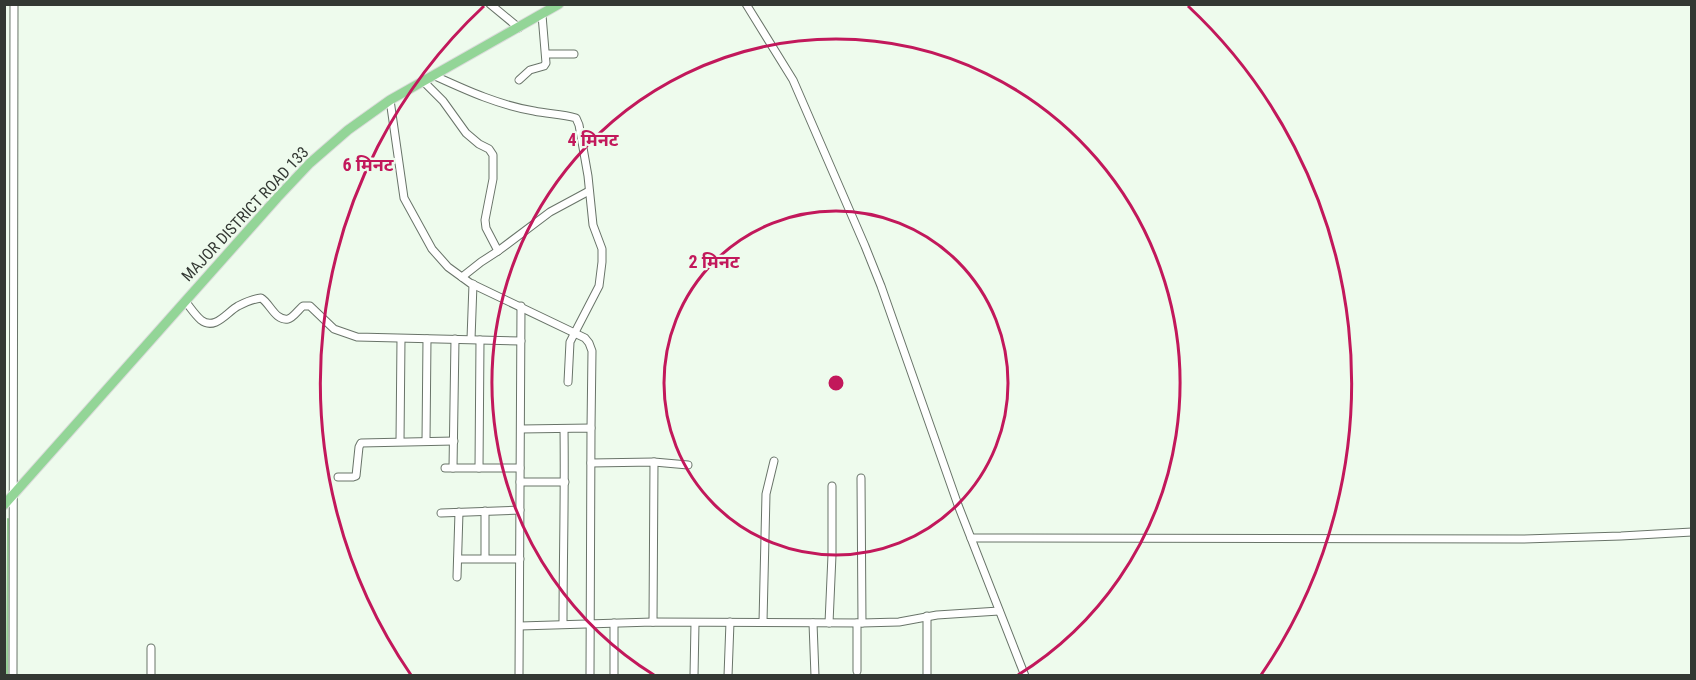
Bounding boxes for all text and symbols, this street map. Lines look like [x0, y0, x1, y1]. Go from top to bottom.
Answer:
text: 4 मिनट [567, 129, 619, 150]
street label: MAJOR DISTRICT ROAD 133 [178, 143, 312, 285]
text: 6 मिनट [342, 154, 394, 175]
text: 2 मिनट [688, 251, 740, 272]
centre of rings [826, 373, 846, 393]

